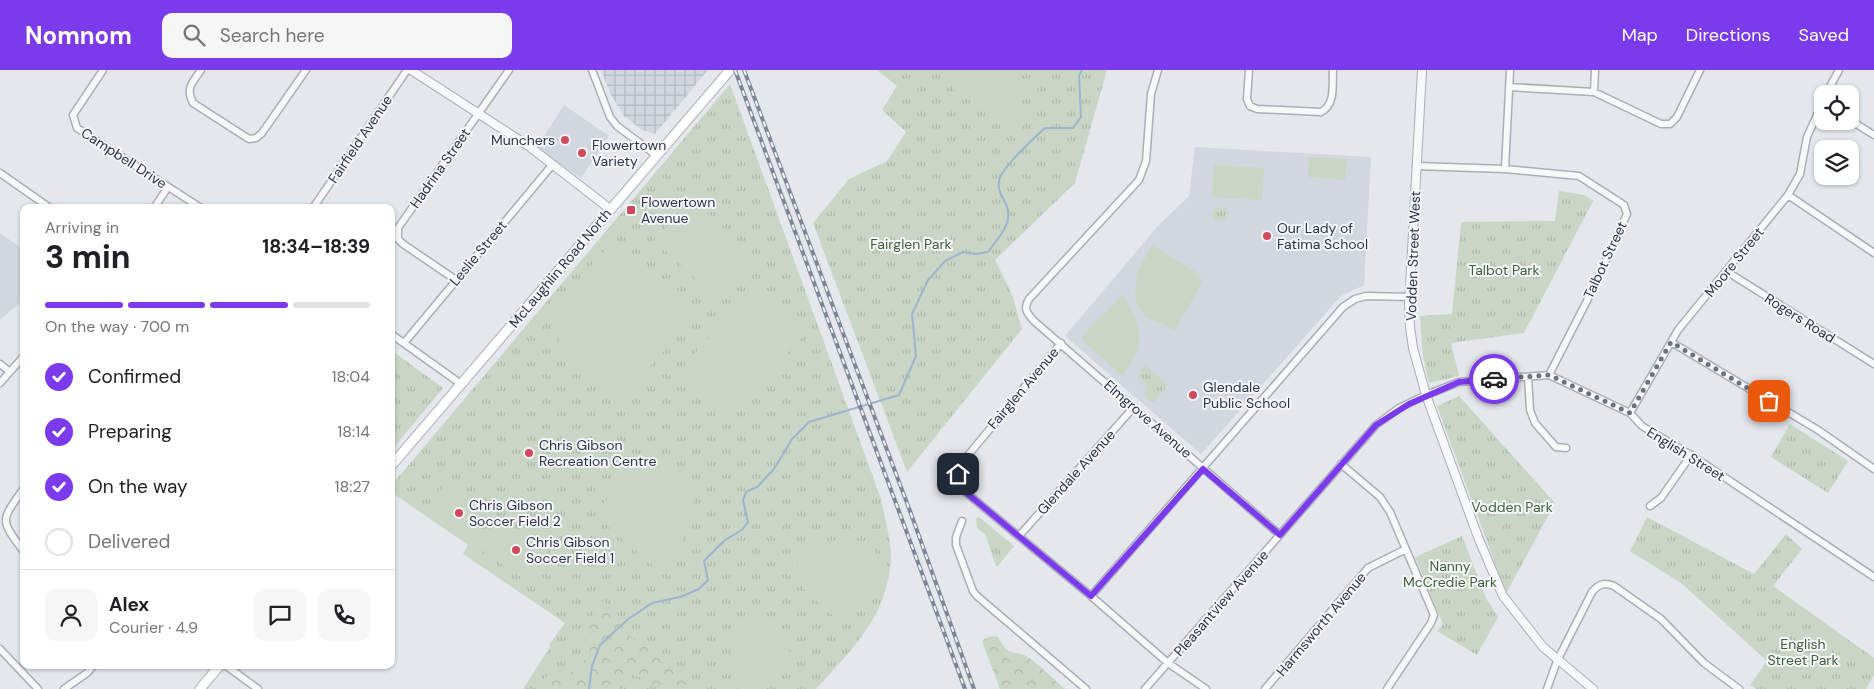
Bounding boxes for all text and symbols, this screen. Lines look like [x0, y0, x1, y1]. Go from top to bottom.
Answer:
search box [162, 13, 512, 58]
text: Nomnom [25, 20, 132, 51]
icon: search [180, 21, 208, 49]
text: Search here [220, 23, 325, 48]
text: Map [1622, 23, 1658, 47]
text: Directions [1686, 23, 1771, 47]
text: Saved [1799, 23, 1849, 47]
map controls [1814, 85, 1859, 185]
button: locate [1814, 85, 1859, 130]
street label: Fairfield Avenue [324, 92, 396, 186]
street label: Campbell Drive [78, 124, 170, 192]
street label: Hadrina Street [406, 125, 474, 211]
place label: Munchers [491, 131, 555, 149]
marker: Munchers [559, 134, 571, 146]
place label: Flowertown Variety [592, 136, 666, 170]
button: layers [1814, 140, 1859, 185]
marker: Flowertown Variety [576, 147, 588, 159]
street label: Vodden Street West [1402, 191, 1424, 321]
place label: Flowertown Avenue [641, 193, 715, 227]
marker: Flowertown Avenue [625, 204, 637, 216]
street label: McLaughlin Road North [505, 205, 615, 331]
text: Arriving in [45, 217, 119, 238]
street label: Leslie Street [445, 217, 511, 289]
street label: Talbot Street [1579, 218, 1631, 302]
place label: Our Lady of Fatima School [1277, 219, 1368, 253]
street label: Moore Street [1700, 223, 1768, 301]
marker: Our Lady of Fatima School [1261, 230, 1273, 242]
text: 18:34–18:39 [262, 234, 370, 259]
park label: Fairglen Park [870, 235, 952, 253]
text: 3 min [45, 236, 130, 278]
park label: Talbot Park [1468, 261, 1540, 279]
street label: Rogers Road [1761, 289, 1839, 347]
text: On the way · 700 m [45, 316, 189, 337]
street label: Fairglen Avenue [984, 343, 1062, 433]
courier [1469, 354, 1519, 404]
icon: check [45, 363, 73, 391]
text: Confirmed [88, 364, 181, 389]
icon: car [1480, 365, 1508, 393]
text: 18:04 [331, 366, 370, 387]
street label: Elmgrove Avenue [1100, 376, 1196, 462]
place label: Glendale Public School [1203, 378, 1290, 412]
pin [1748, 380, 1790, 422]
icon: bag [1755, 387, 1783, 415]
marker: Glendale Public School [1187, 389, 1199, 401]
icon: check [45, 418, 73, 446]
text: Preparing [88, 419, 172, 444]
text: 18:14 [337, 421, 370, 442]
street label: English Street [1644, 423, 1728, 485]
street label: Glendale Avenue [1033, 426, 1119, 518]
place label: Chris Gibson Recreation Centre [539, 436, 656, 470]
marker: Chris Gibson Recreation Centre [523, 447, 535, 459]
pin [937, 453, 979, 495]
icon: home [944, 460, 972, 488]
icon: check [45, 473, 73, 501]
text: On the way [88, 474, 188, 499]
text: 18:27 [335, 476, 370, 497]
place label: Chris Gibson Soccer Field 2 [469, 496, 561, 530]
park label: Vodden Park [1471, 498, 1553, 516]
marker: Chris Gibson Soccer Field 2 [453, 507, 465, 519]
text: Delivered [88, 529, 170, 554]
place label: Chris Gibson Soccer Field 1 [526, 533, 614, 567]
marker: Chris Gibson Soccer Field 1 [510, 544, 522, 556]
street label: Pleasantview Avenue [1170, 546, 1272, 660]
park label: Nanny McCredie Park [1403, 557, 1497, 591]
street label: Harmsworth Avenue [1272, 568, 1370, 680]
button: person [45, 589, 97, 641]
button: chat [254, 589, 306, 641]
button: phone [318, 589, 370, 641]
text: Alex [109, 592, 149, 617]
text: Courier · 4.9 [109, 617, 198, 638]
park label: English Street Park [1767, 635, 1839, 669]

